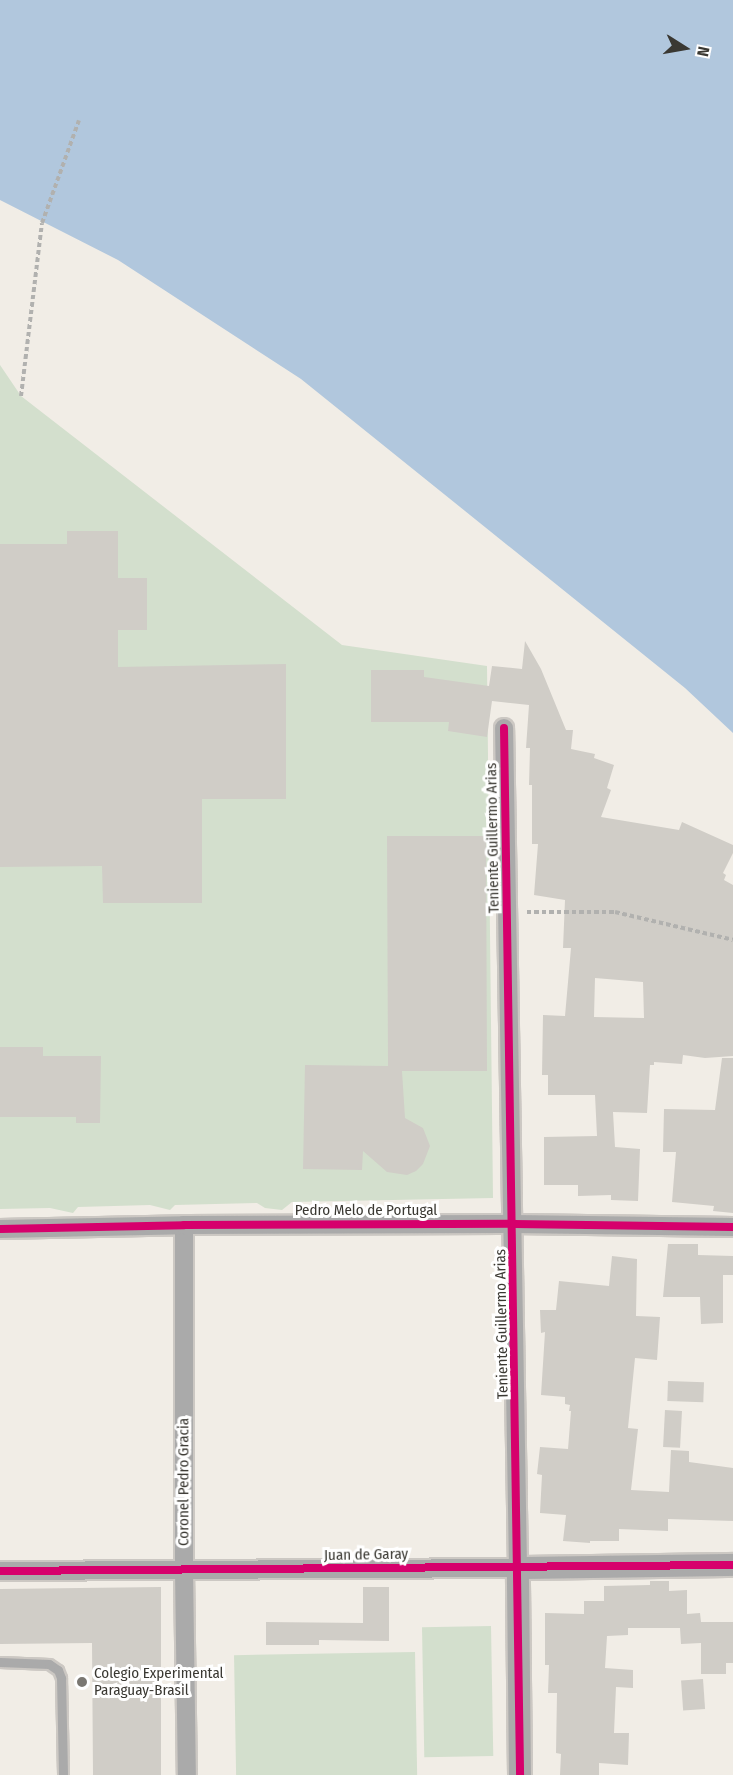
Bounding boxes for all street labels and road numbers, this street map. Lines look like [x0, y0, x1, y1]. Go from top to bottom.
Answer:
street label: Teniente Guillermo Arias [483, 763, 503, 913]
street label: Pedro Melo de Portugal [295, 1202, 437, 1220]
street label: Teniente Guillermo Arias [492, 1249, 512, 1399]
street label: Coronel Pedro Gracia [175, 1418, 193, 1546]
street label: Juan de Garay [324, 1545, 408, 1565]

